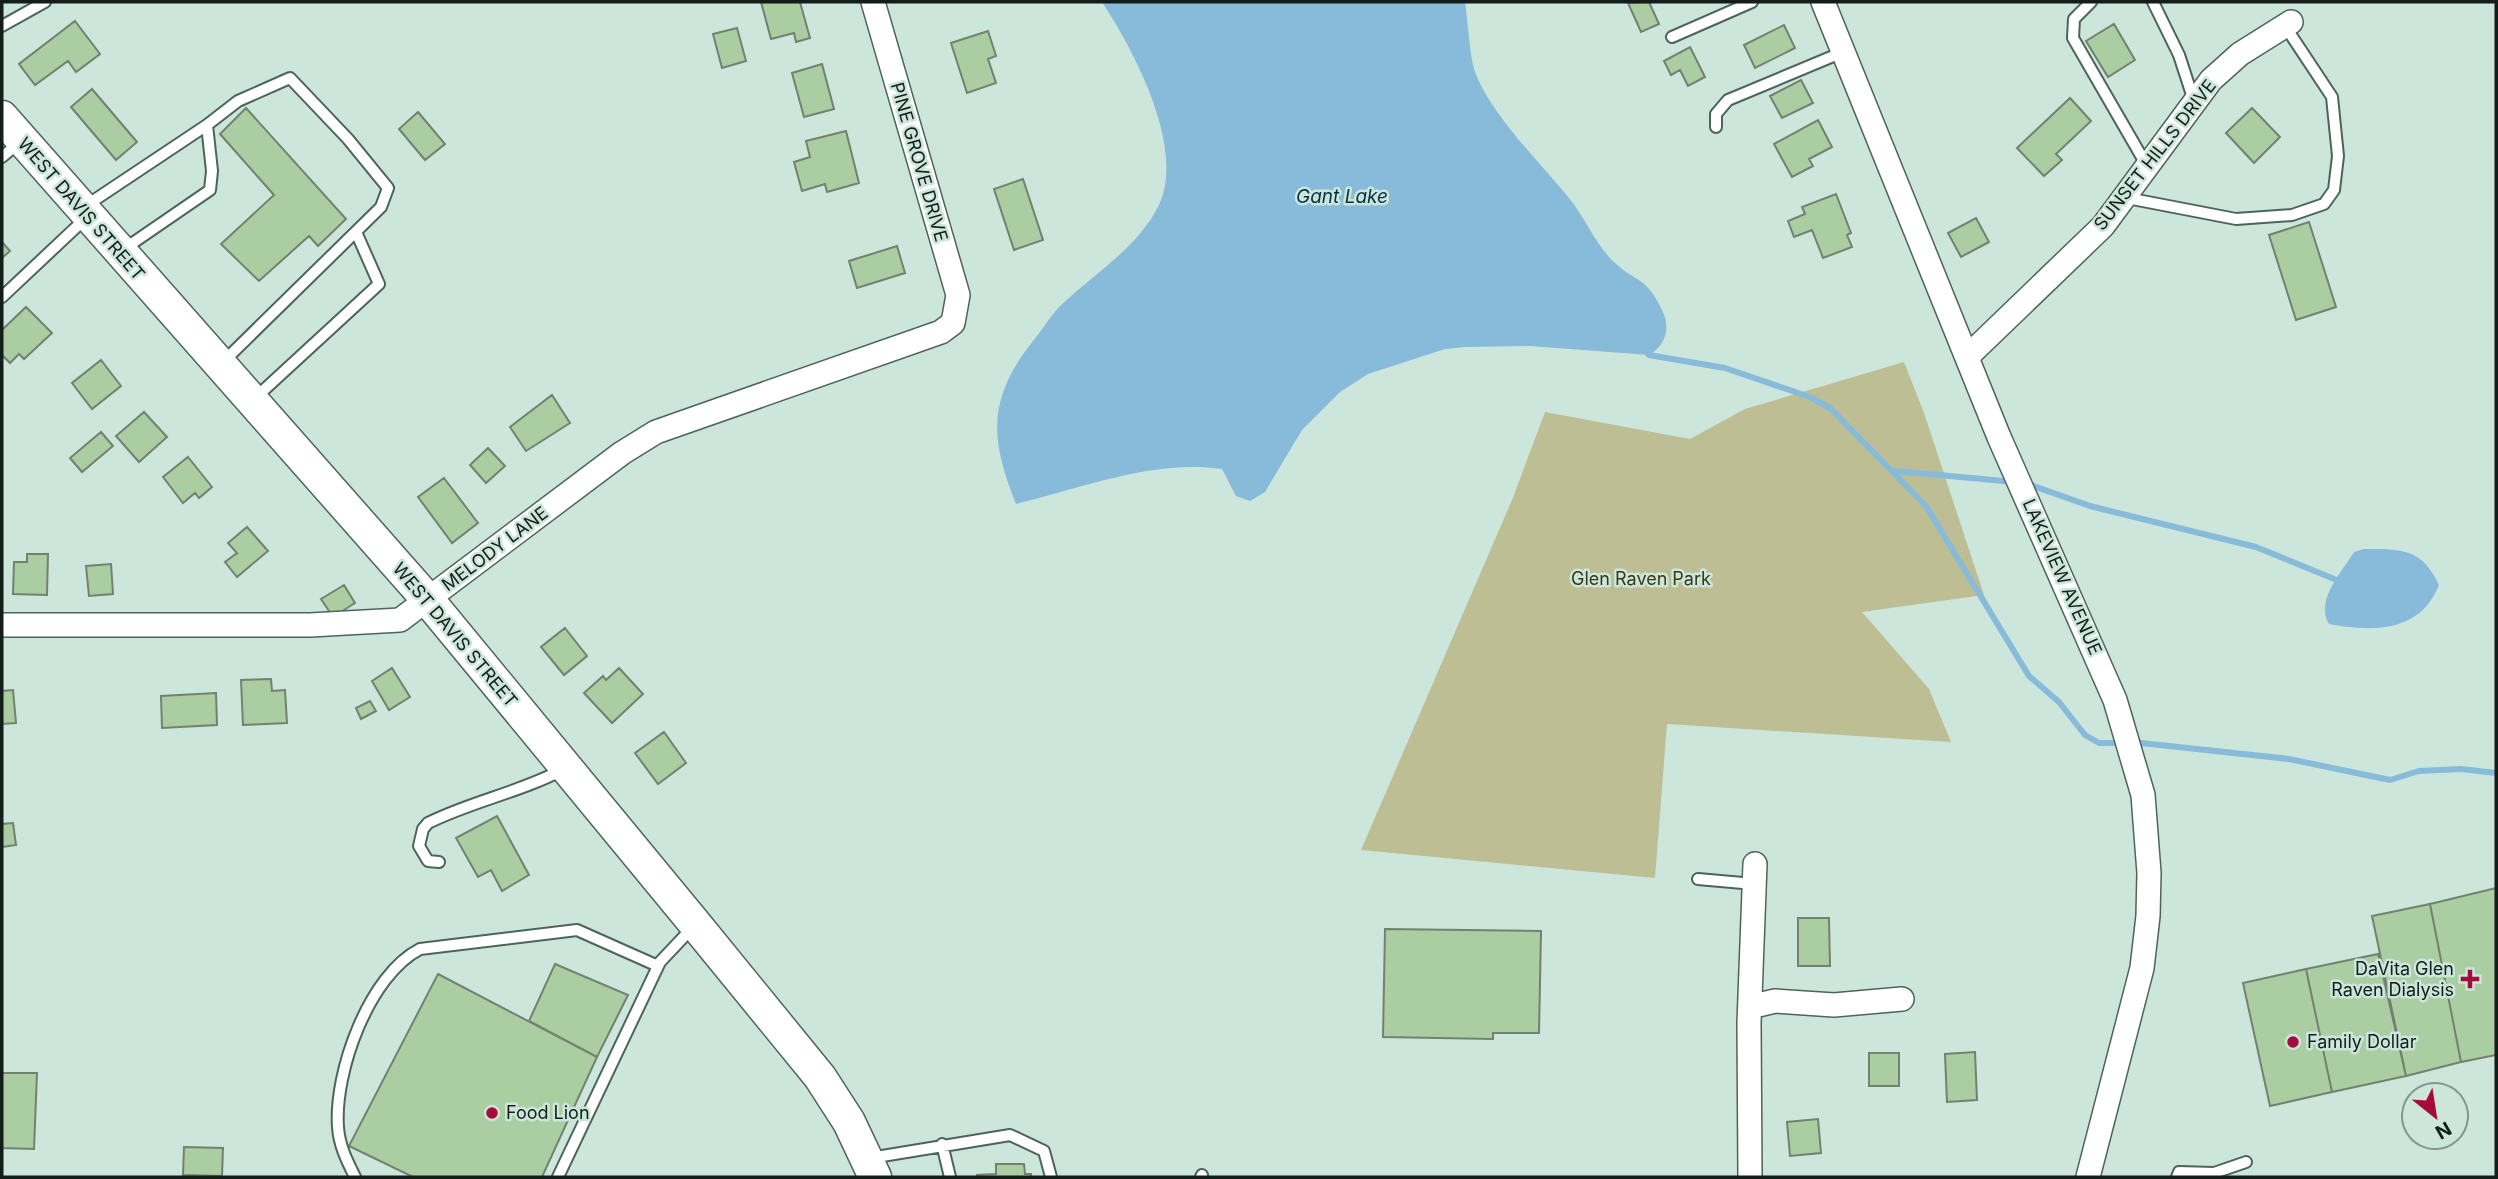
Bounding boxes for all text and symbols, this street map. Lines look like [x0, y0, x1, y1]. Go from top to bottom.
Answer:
street label: SUNSET HILLS DRIVE [2089, 75, 2220, 234]
street label: PINE GROVE DRIVE [887, 80, 952, 244]
street label: WEST DAVIS STREET [14, 133, 149, 284]
water label: Gant Lake [1296, 185, 1388, 208]
street label: LAKEVIEW AVENUE [2019, 496, 2106, 658]
street label: MELODY LANE [438, 502, 552, 595]
street label: WEST DAVIS STREET [389, 558, 522, 711]
park label: Glen Raven Park [1571, 568, 1711, 589]
place label: DaVita Glen Raven Dialysis [2331, 958, 2454, 1000]
marker: DaVita Glen Raven Dialysis [2460, 969, 2480, 989]
place label: Family Dollar [2307, 1031, 2417, 1052]
marker: Family Dollar [2285, 1034, 2301, 1050]
north arrow [2400, 1081, 2470, 1151]
place label: Food Lion [506, 1102, 590, 1123]
marker: Food Lion [484, 1105, 500, 1121]
text: N [2431, 1117, 2455, 1144]

